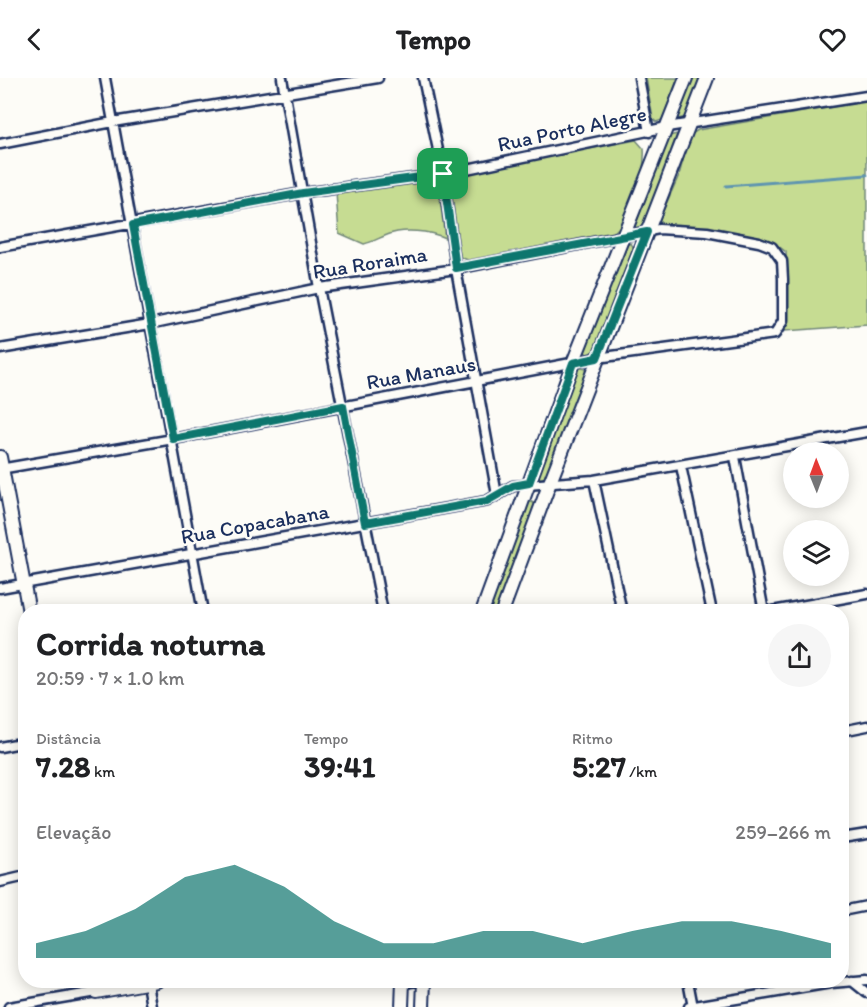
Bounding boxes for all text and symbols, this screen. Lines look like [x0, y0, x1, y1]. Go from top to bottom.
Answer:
icon: back [18, 23, 51, 56]
text: Tempo [396, 23, 471, 56]
icon: heart [816, 23, 849, 56]
street label: Rua Porto Alegre [495, 100, 649, 157]
pin [417, 148, 468, 199]
icon: arrive [426, 157, 459, 190]
street label: Rua Roraima [311, 241, 429, 284]
street label: Rua Manaus [364, 351, 478, 394]
north arrow [783, 442, 849, 508]
map controls [783, 442, 849, 586]
street label: Rua Copacabana [179, 498, 331, 549]
button: layers [783, 520, 849, 586]
text: Corrida noturna [36, 624, 265, 663]
button: share [768, 624, 831, 687]
text: 20:59 · 7 × 1.0 km [36, 666, 185, 690]
text: Distância [36, 729, 101, 748]
text: Tempo [304, 729, 349, 748]
text: Ritmo [572, 729, 613, 748]
text: 7.28 [36, 748, 90, 785]
text: 39:41 [304, 748, 375, 785]
text: 5:27 [572, 748, 626, 785]
text: km [90, 762, 115, 781]
text: /km [626, 762, 657, 781]
text: Elevação [36, 820, 111, 844]
text: 259–266 m [735, 820, 831, 844]

